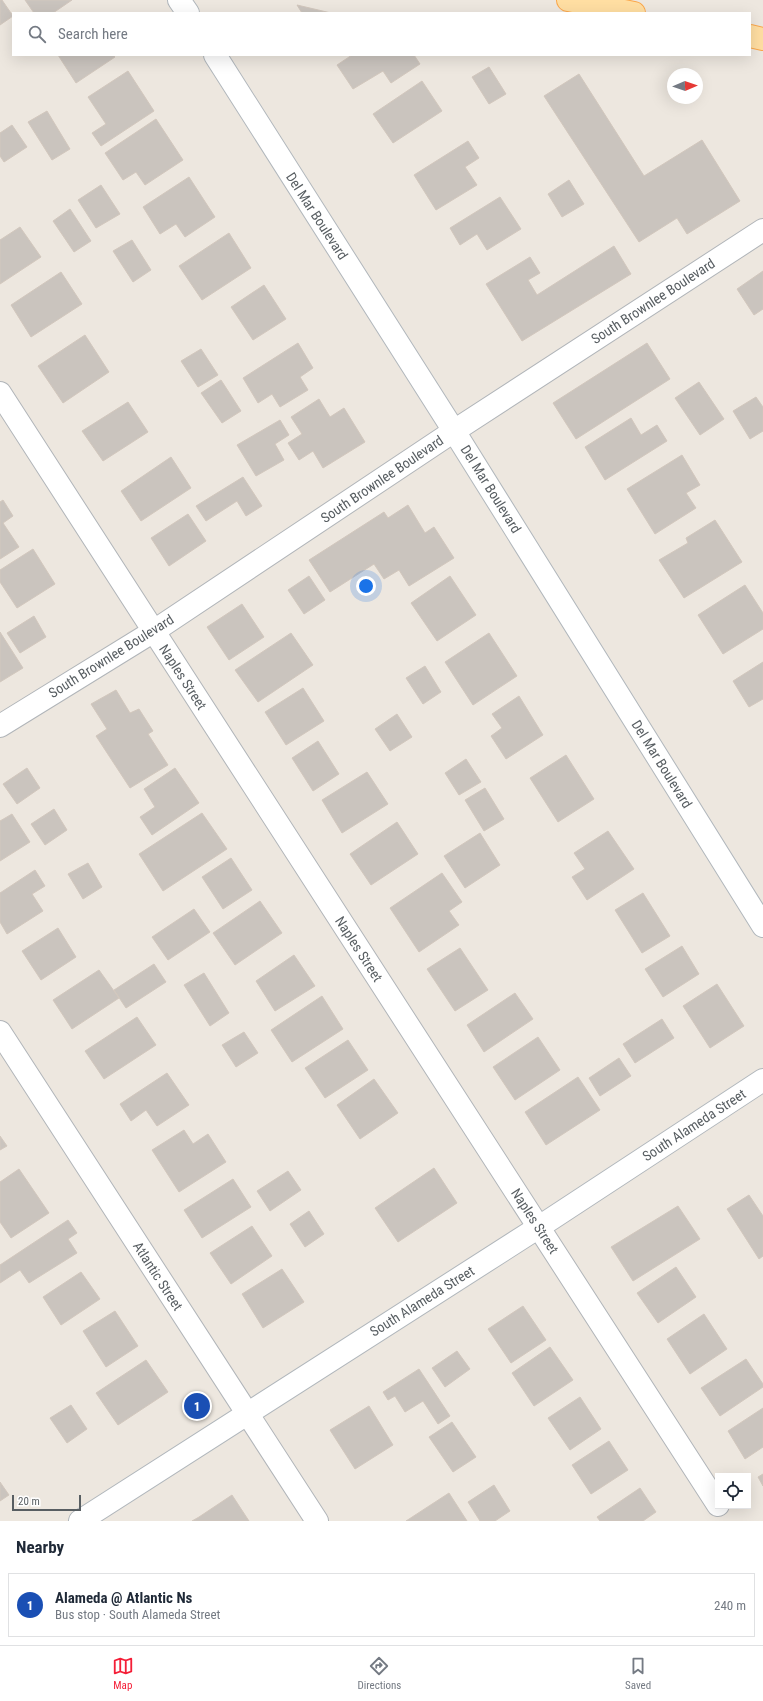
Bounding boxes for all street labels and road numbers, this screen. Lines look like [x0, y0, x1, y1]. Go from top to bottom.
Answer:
street label: Del Mar Boulevard [283, 169, 351, 263]
street label: South Brownlee Boulevard [588, 255, 718, 347]
street label: South Brownlee Boulevard [318, 432, 446, 526]
street label: Del Mar Boulevard [458, 442, 524, 536]
street label: South Brownlee Boulevard [46, 611, 176, 701]
street label: Naples Street [156, 641, 210, 713]
street label: Del Mar Boulevard [629, 717, 695, 811]
street label: Naples Street [332, 913, 386, 985]
street label: South Alameda Street [639, 1086, 749, 1164]
street label: Naples Street [508, 1185, 562, 1257]
street label: Atlantic Street [130, 1239, 186, 1313]
street label: South Alameda Street [367, 1262, 477, 1340]

